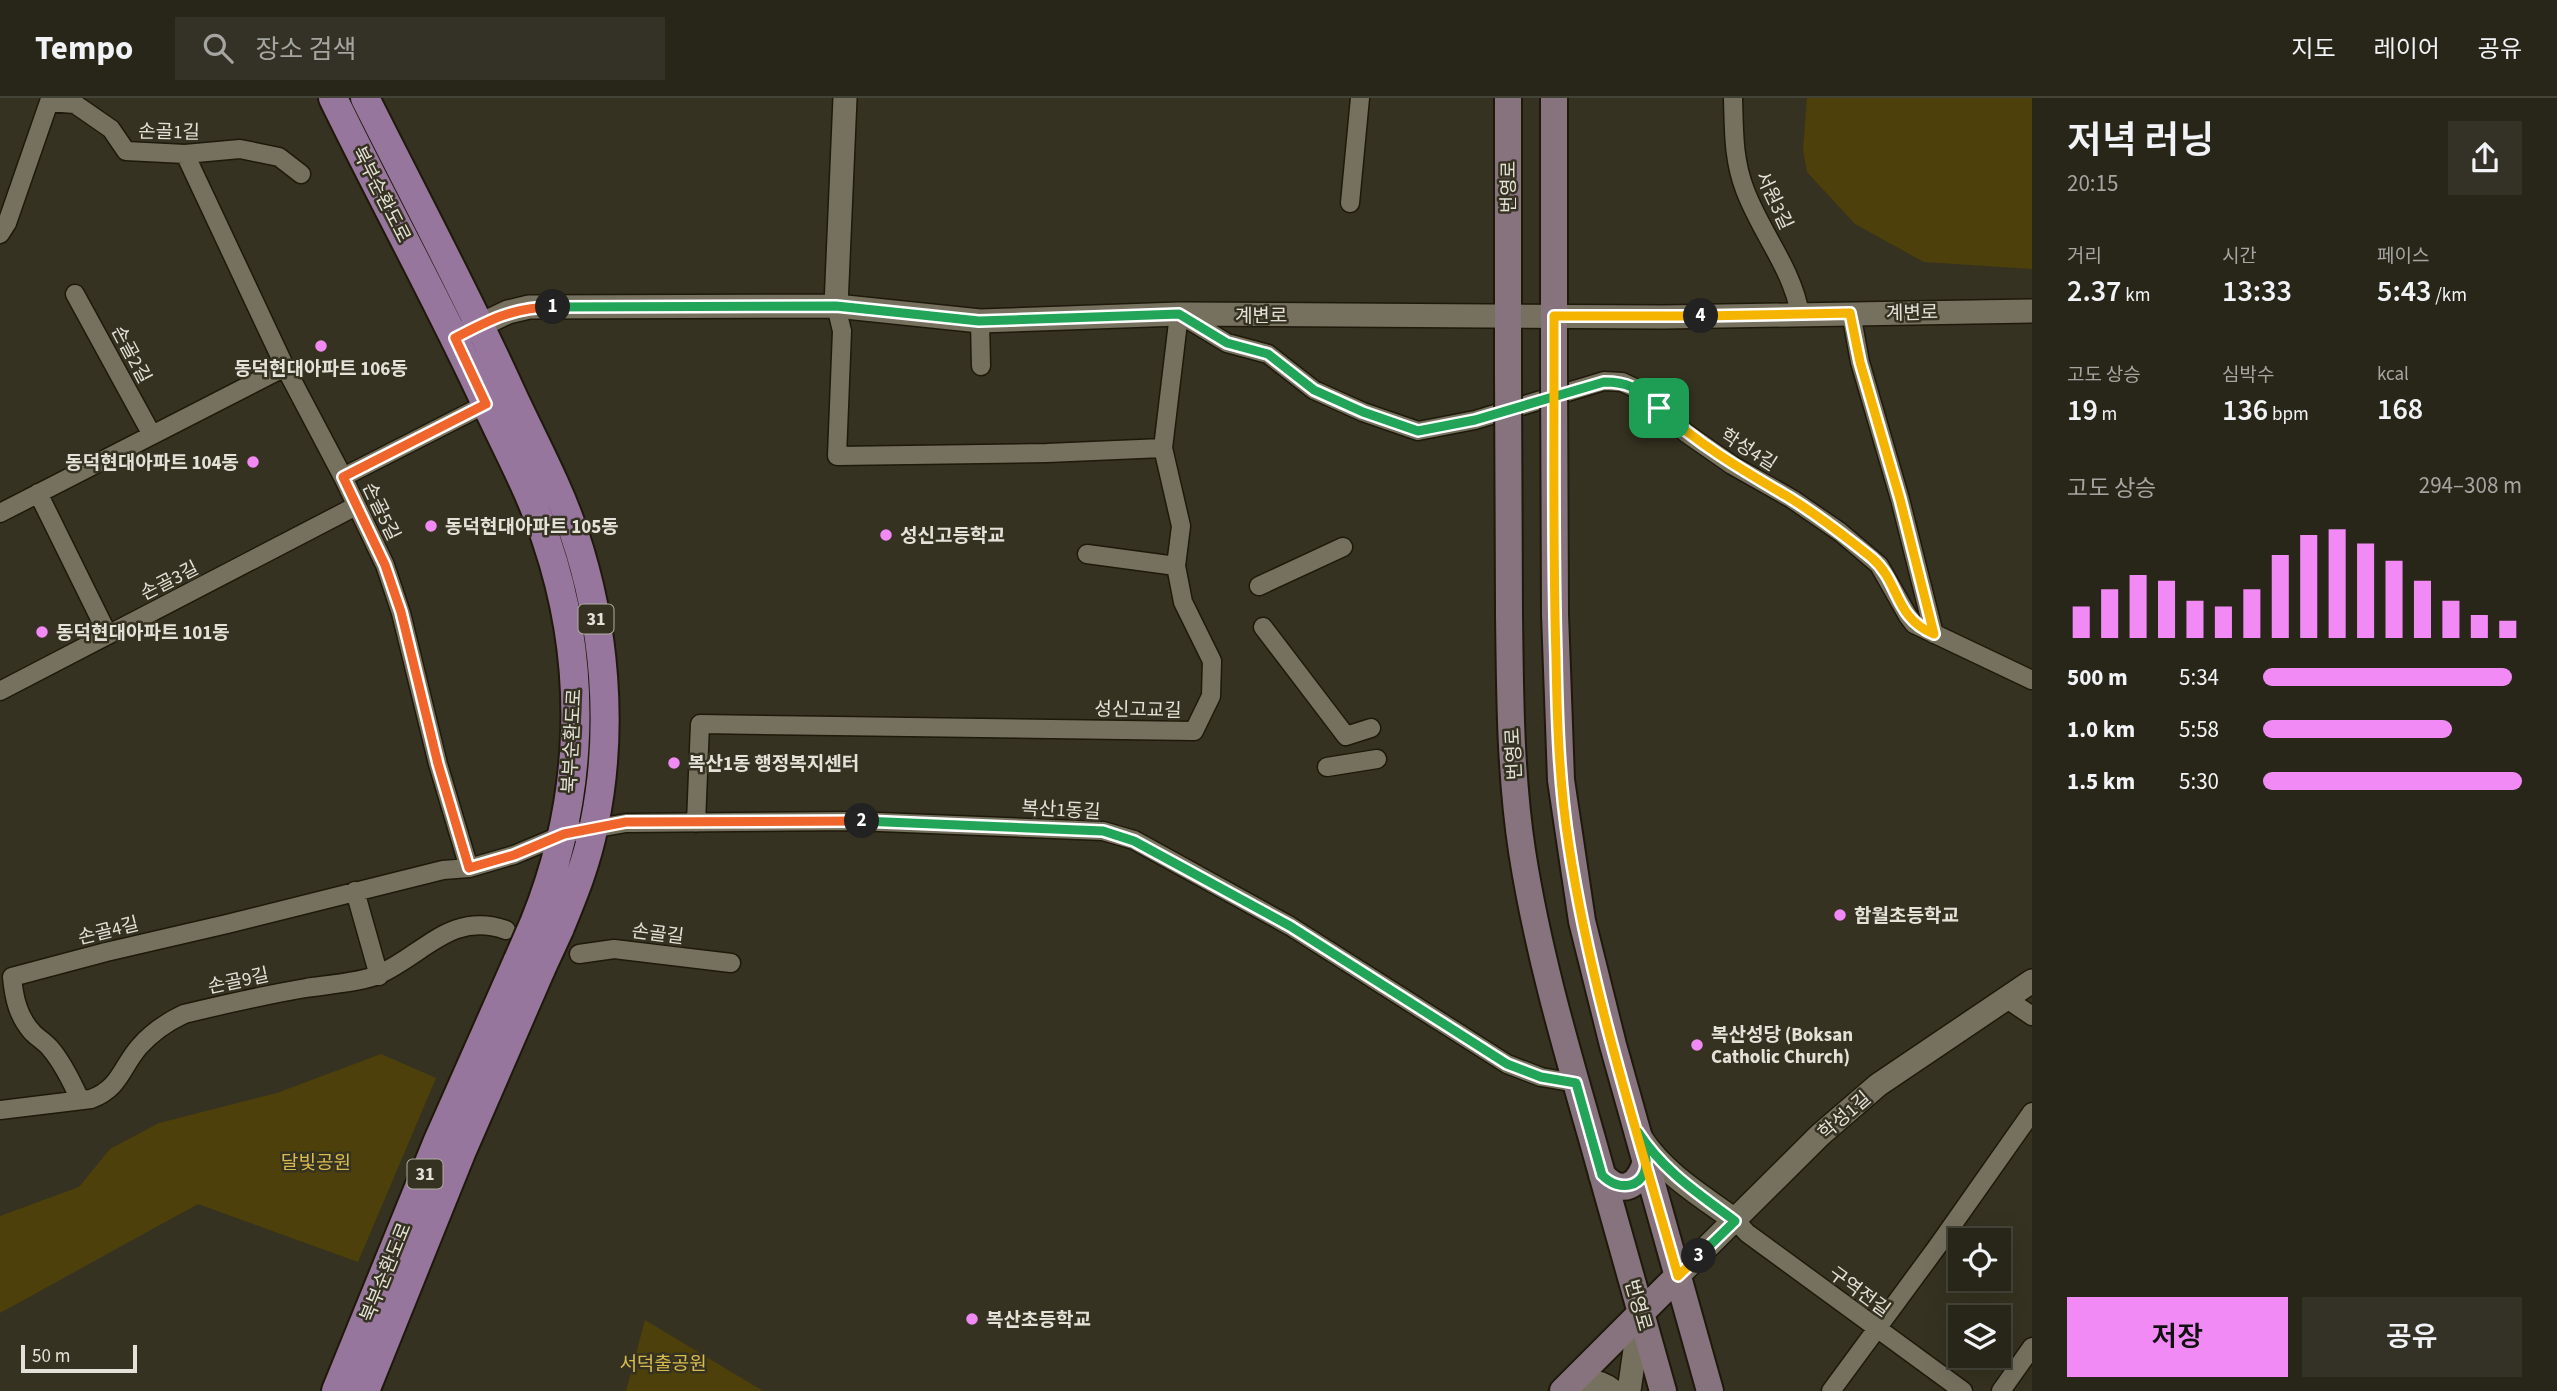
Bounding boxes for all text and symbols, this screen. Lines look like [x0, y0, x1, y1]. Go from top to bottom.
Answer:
search box [175, 17, 665, 80]
text: Tempo [35, 25, 133, 72]
icon: search [199, 29, 237, 67]
text: 장소 검색 [255, 31, 356, 68]
text: 지도 [2291, 32, 2336, 67]
text: 레이어 [2374, 32, 2440, 67]
text: 공유 [2478, 32, 2522, 67]
text: 저녁 러닝 [2067, 114, 2214, 168]
street label: 손골1길 [138, 118, 200, 147]
button: share [2448, 121, 2522, 195]
street label: 북부순환도로 [345, 142, 417, 248]
street label: 번영로 [1496, 161, 1523, 213]
street label: 서원3길 [1748, 167, 1799, 234]
text: 20:15 [2067, 167, 2118, 200]
text: 거리 [2067, 243, 2102, 270]
text: 시간 [2222, 243, 2257, 270]
text: 페이스 [2377, 243, 2429, 270]
text: 2.37 [2067, 270, 2121, 313]
text: 13:33 [2222, 270, 2292, 313]
text: 5:43 [2377, 270, 2431, 313]
text: km [2121, 282, 2150, 309]
text: /km [2431, 282, 2467, 309]
pin: 1 [536, 290, 570, 325]
text: 1 [547, 293, 558, 320]
pin: 4 [1684, 298, 1718, 333]
street label: 계변로 [1886, 300, 1938, 327]
text: 4 [1695, 302, 1706, 329]
street label: 계변로 [1235, 303, 1287, 330]
street label: 손골2길 [104, 321, 157, 388]
marker: 동덕현대아파트 106동 [313, 338, 329, 354]
place label: 동덕현대아파트 106동 [234, 356, 408, 383]
text: kcal [2377, 361, 2409, 388]
text: 고도 상승 [2067, 362, 2141, 389]
text: 심박수 [2222, 362, 2274, 389]
pin [1629, 378, 1689, 438]
text: 168 [2377, 388, 2423, 431]
icon: arrive [1640, 389, 1678, 427]
text: 19 [2067, 389, 2098, 432]
text: 136 [2222, 389, 2268, 432]
text: m [2098, 401, 2117, 428]
text: bpm [2268, 401, 2309, 428]
street label: 학성4길 [1715, 422, 1782, 478]
place label: 동덕현대아파트 104동 [65, 450, 239, 477]
marker: 동덕현대아파트 104동 [245, 454, 261, 470]
text: 294–308 m [2419, 469, 2522, 502]
text: 고도 상승 [2067, 472, 2156, 505]
street label: 손골5길 [355, 478, 406, 545]
place label: 동덕현대아파트 105동 [445, 514, 619, 541]
marker: 동덕현대아파트 105동 [423, 518, 439, 534]
place label: 성신고등학교 [900, 523, 1005, 550]
marker: 성신고등학교 [878, 527, 894, 543]
street label: 손골3길 [136, 555, 203, 607]
road number: 31 [578, 604, 614, 634]
place label: 동덕현대아파트 101동 [56, 620, 230, 647]
marker: 동덕현대아파트 101동 [34, 624, 50, 640]
text: 500 m [2067, 661, 2128, 694]
text: 5:34 [2179, 661, 2219, 694]
street label: 북부순환도로 [556, 688, 589, 794]
street label: 성신고교길 [1094, 696, 1182, 725]
text: 1.0 km [2067, 713, 2135, 746]
text: 5:58 [2179, 713, 2219, 746]
street label: 번영로 [1500, 727, 1529, 781]
place label: 복산1동 행정복지센터 [688, 751, 859, 778]
marker: 복산1동 행정복지센터 [666, 755, 682, 771]
text: 1.5 km [2067, 765, 2135, 798]
text: 5:30 [2179, 765, 2219, 798]
street label: 복산1동길 [1021, 795, 1101, 826]
pin: 2 [844, 804, 880, 838]
text: 2 [856, 807, 867, 834]
place label: 함월초등학교 [1854, 903, 1959, 930]
marker: 함월초등학교 [1832, 907, 1848, 923]
street label: 손골4길 [75, 911, 142, 952]
street label: 손골길 [630, 918, 685, 951]
street label: 손골9길 [205, 962, 271, 1001]
place label: 복산성당 (Boksan Catholic Church) [1711, 1022, 1853, 1071]
marker: 복산성당 (Boksan Catholic Church) [1689, 1037, 1705, 1053]
street label: 학성1길 [1813, 1086, 1877, 1147]
park label: 달빛공원 [281, 1150, 351, 1177]
road number: 31 [408, 1160, 442, 1189]
street label: 북부순환도로 [354, 1219, 419, 1326]
map controls [1948, 1228, 2011, 1368]
button: locate [1948, 1228, 2011, 1291]
pin: 3 [1682, 1238, 1716, 1274]
text: 3 [1693, 1242, 1704, 1269]
street label: 구역전길 [1823, 1261, 1895, 1324]
street label: 번영로 [1617, 1276, 1658, 1334]
button: 저장 [2067, 1297, 2288, 1377]
button: 공유 [2302, 1297, 2522, 1377]
button: layers [1948, 1305, 2011, 1368]
place label: 복산초등학교 [986, 1307, 1091, 1334]
marker: 복산초등학교 [964, 1311, 980, 1327]
scale bar [21, 1342, 136, 1374]
text: 50 m [32, 1343, 70, 1370]
park label: 서덕출공원 [619, 1351, 707, 1378]

